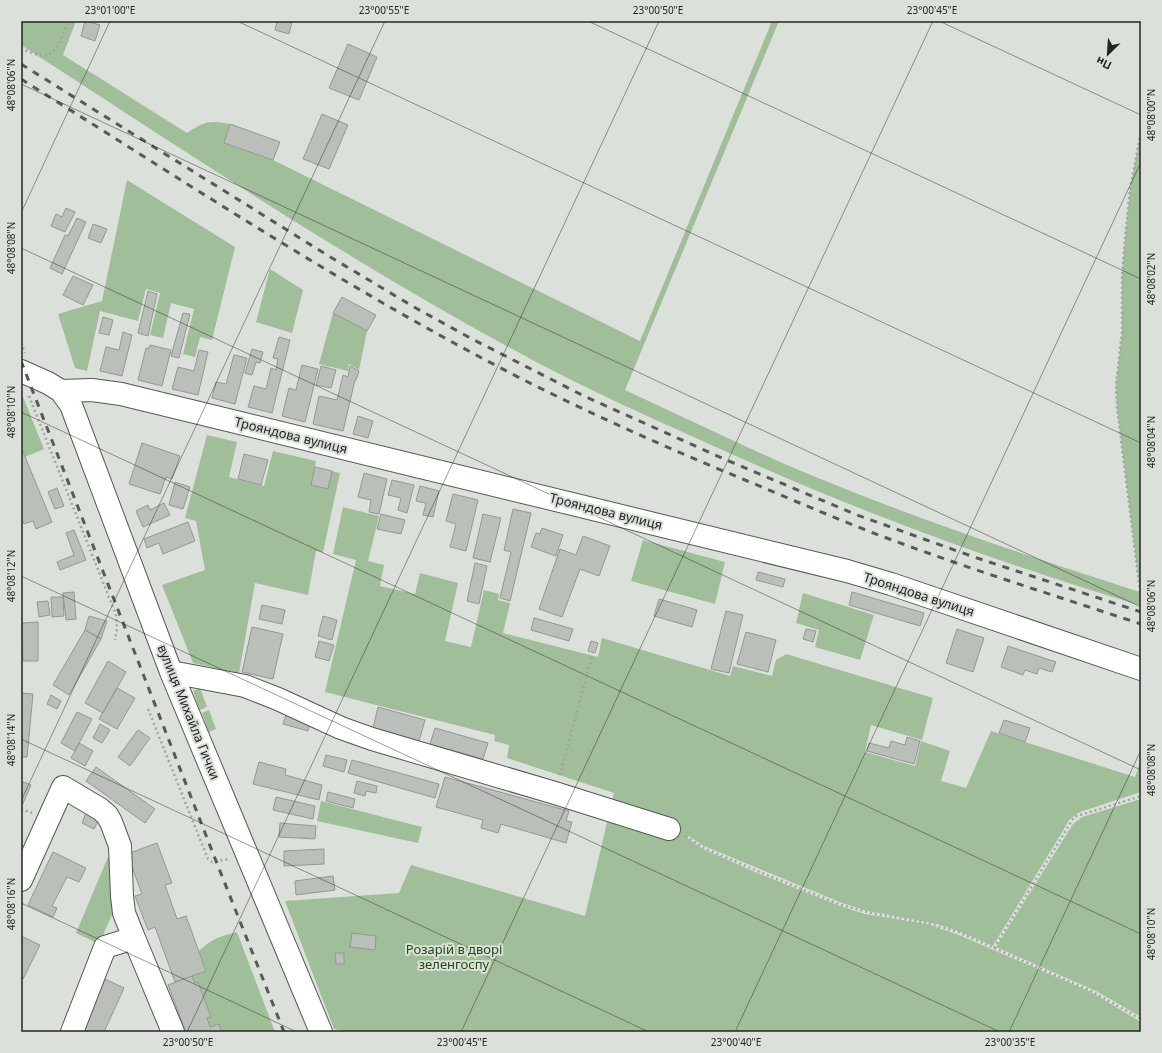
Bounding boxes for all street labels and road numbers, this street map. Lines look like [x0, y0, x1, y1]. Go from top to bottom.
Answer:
street label: Трояндова вулиця [233, 412, 349, 458]
street label: Трояндова вулиця [548, 488, 664, 534]
street label: Трояндова вулиця [861, 568, 977, 620]
street label: вулиця Михайла Гички [154, 642, 224, 782]

